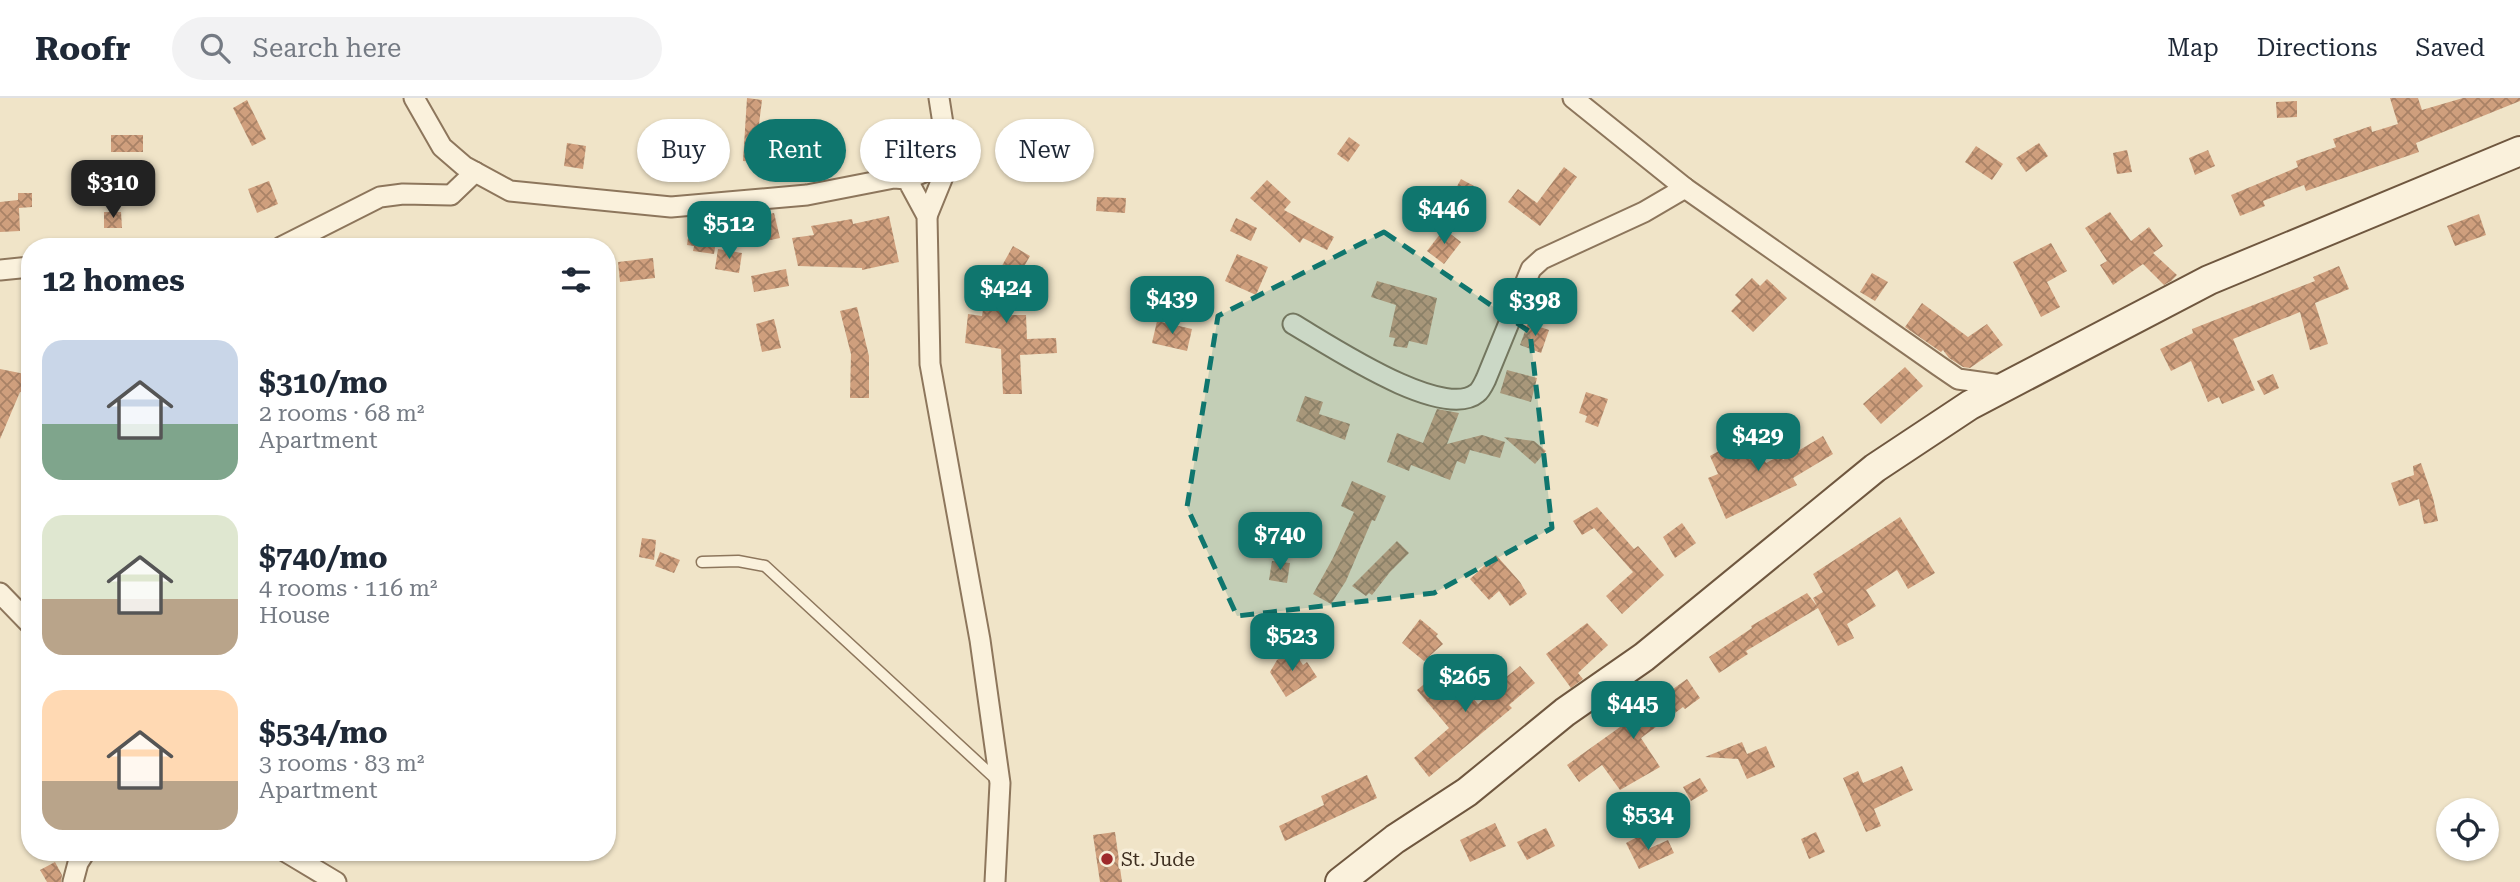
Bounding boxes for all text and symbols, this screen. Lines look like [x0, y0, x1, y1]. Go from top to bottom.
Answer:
search box [172, 17, 662, 80]
text: Roofr [35, 29, 130, 68]
icon: search [196, 29, 234, 67]
text: Search here [252, 33, 401, 63]
text: Map [2167, 34, 2219, 62]
text: Directions [2257, 34, 2377, 62]
text: Saved [2415, 34, 2485, 62]
chip: Buy [637, 119, 730, 182]
chip: Rent [744, 119, 846, 182]
chip: Filters [860, 119, 981, 182]
chip: New [995, 119, 1094, 182]
pin: $310 [72, 160, 154, 220]
text: $310 [87, 169, 139, 196]
pin: $446 [1403, 186, 1485, 246]
text: $446 [1418, 195, 1470, 222]
pin: $512 [688, 202, 770, 261]
text: $512 [703, 210, 755, 237]
icon: filters [557, 261, 595, 299]
text: 12 homes [42, 263, 185, 298]
pin: $424 [965, 266, 1047, 325]
text: $424 [980, 274, 1032, 301]
pin: $439 [1131, 276, 1213, 336]
pin: $398 [1494, 278, 1576, 338]
text: $439 [1146, 285, 1198, 312]
text: $398 [1509, 287, 1561, 314]
text: $310/mo [259, 365, 388, 400]
icon: home [98, 368, 182, 452]
text: 2 rooms · 68 m² [259, 400, 425, 427]
pin: $429 [1717, 414, 1799, 473]
text: $429 [1732, 422, 1784, 449]
text: Apartment [259, 427, 378, 454]
pin: $740 [1239, 512, 1321, 572]
text: $740 [1254, 521, 1306, 548]
text: $740/mo [259, 540, 388, 575]
icon: home [98, 543, 182, 627]
text: 4 rooms · 116 m² [259, 575, 437, 602]
text: House [259, 602, 330, 629]
pin: $523 [1251, 614, 1333, 673]
text: $523 [1266, 622, 1318, 649]
pin: $265 [1424, 654, 1506, 714]
text: $265 [1439, 663, 1491, 690]
pin: $445 [1592, 682, 1674, 741]
text: $445 [1607, 690, 1659, 717]
text: $534/mo [259, 715, 388, 750]
icon: home [98, 718, 182, 802]
text: 3 rooms · 83 m² [259, 750, 425, 777]
text: Apartment [259, 777, 378, 804]
pin: $534 [1607, 792, 1689, 852]
map controls [2436, 798, 2499, 861]
button: locate [2436, 798, 2499, 861]
text: $534 [1622, 801, 1674, 828]
place label: St. Jude [1121, 848, 1195, 871]
marker: St. Jude [1099, 851, 1115, 867]

